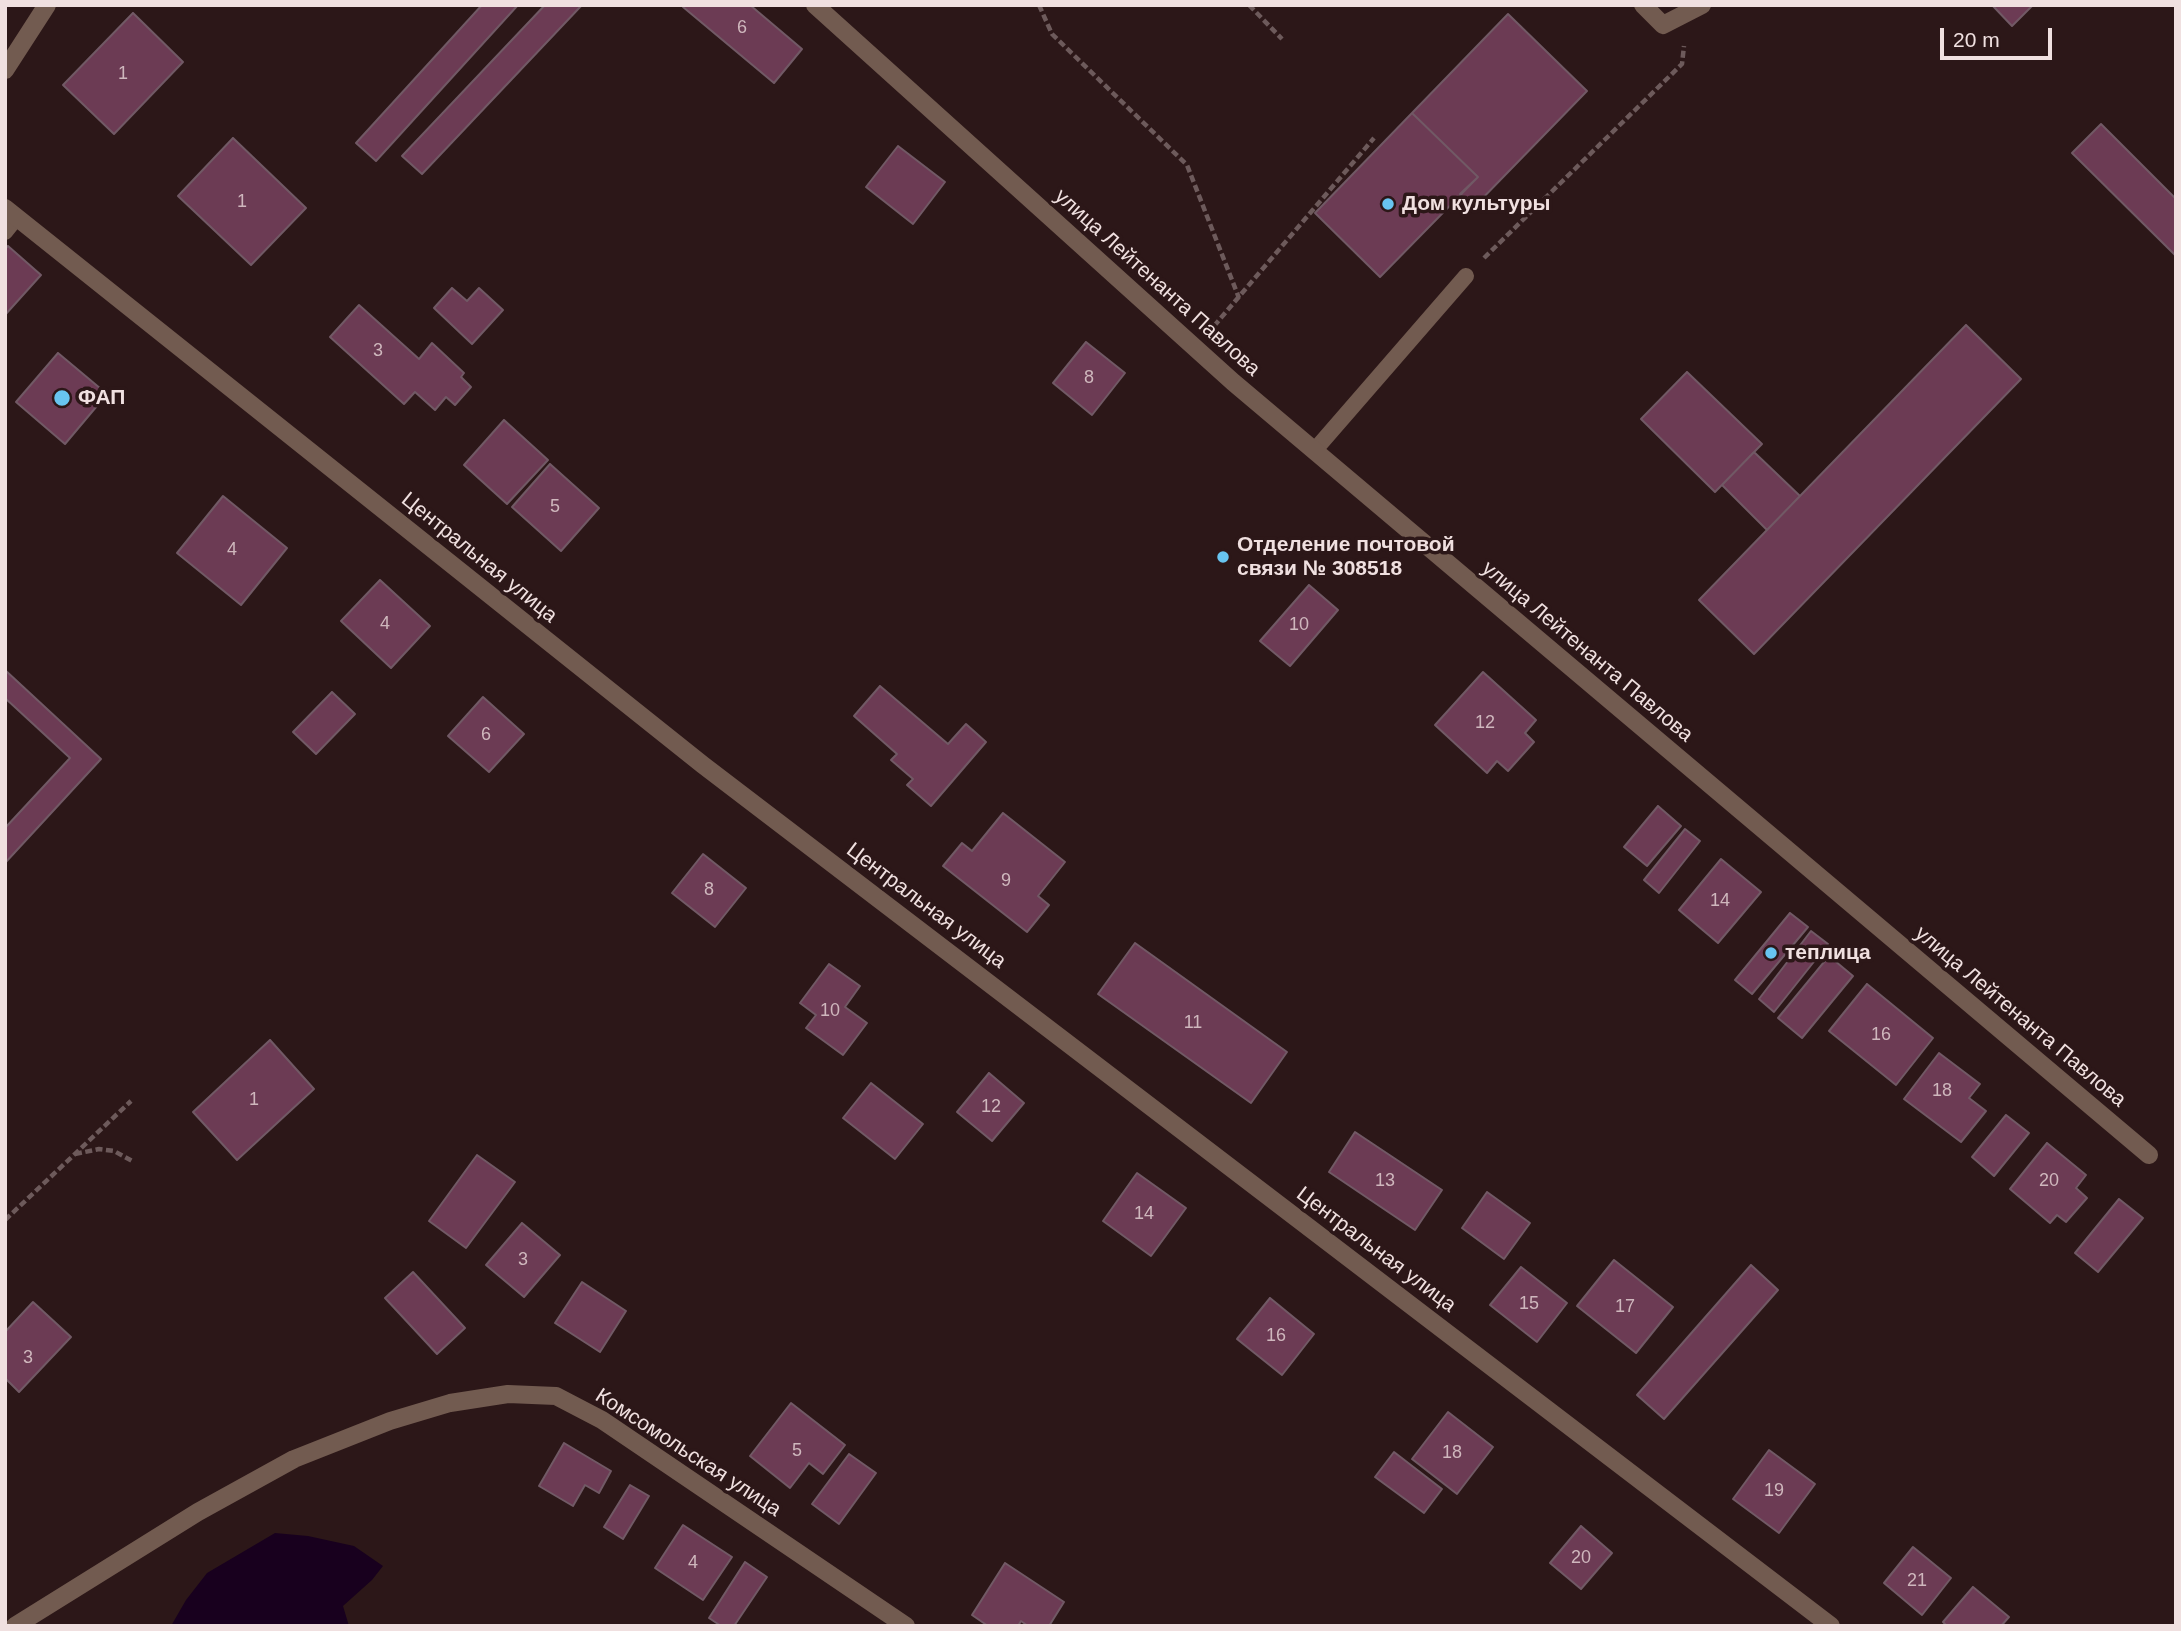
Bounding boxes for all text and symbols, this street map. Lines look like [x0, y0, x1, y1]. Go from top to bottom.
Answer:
scale bar [1943, 14, 2055, 58]
house number: 6 [737, 17, 747, 39]
text: 20 m [1953, 28, 2000, 51]
house number: 1 [118, 63, 128, 85]
street label: улица Лейтенанта Павлова [1049, 184, 1265, 382]
house number: 1 [237, 191, 247, 213]
place label: Дом культуры [1402, 191, 1550, 217]
marker: Дом культуры [1380, 196, 1396, 212]
house number: 3 [373, 340, 383, 362]
house number: 8 [1084, 367, 1094, 389]
place label: ФАП [78, 385, 125, 411]
marker: ФАП [52, 388, 72, 408]
street label: Центральная улица [396, 487, 562, 629]
house number: 5 [550, 496, 560, 518]
place label: Отделение почтовой связи № 308518 [1237, 532, 1455, 582]
house number: 4 [227, 539, 237, 561]
marker: Отделение почтовой связи № 308518 [1215, 549, 1231, 565]
street label: улица Лейтенанта Павлова [1476, 556, 1698, 748]
house number: 4 [380, 613, 390, 635]
house number: 10 [1289, 614, 1309, 636]
house number: 12 [1475, 712, 1495, 734]
house number: 6 [481, 724, 491, 746]
street label: Центральная улица [841, 838, 1011, 974]
house number: 9 [1001, 870, 1011, 892]
house number: 8 [704, 879, 714, 901]
house number: 14 [1710, 890, 1730, 912]
street label: улица Лейтенанта Павлова [1909, 921, 2131, 1113]
place label: теплица [1785, 940, 1871, 966]
marker: теплица [1763, 945, 1779, 961]
house number: 10 [820, 1000, 840, 1022]
house number: 11 [1184, 1012, 1202, 1034]
house number: 16 [1871, 1024, 1891, 1046]
house number: 18 [1932, 1080, 1952, 1102]
house number: 1 [249, 1089, 259, 1111]
house number: 12 [981, 1096, 1001, 1118]
house number: 13 [1375, 1170, 1395, 1192]
house number: 20 [2039, 1170, 2059, 1192]
street label: Центральная улица [1291, 1182, 1461, 1318]
house number: 14 [1134, 1203, 1154, 1225]
house number: 3 [518, 1249, 528, 1271]
house number: 15 [1519, 1293, 1539, 1315]
house number: 17 [1615, 1296, 1635, 1318]
house number: 16 [1266, 1325, 1286, 1347]
house number: 3 [23, 1347, 33, 1369]
street label: Комсомольская улица [590, 1384, 786, 1522]
house number: 5 [792, 1440, 802, 1462]
house number: 18 [1442, 1442, 1462, 1464]
house number: 19 [1764, 1480, 1784, 1502]
house number: 20 [1571, 1547, 1591, 1569]
house number: 4 [688, 1552, 698, 1574]
house number: 21 [1907, 1570, 1927, 1592]

